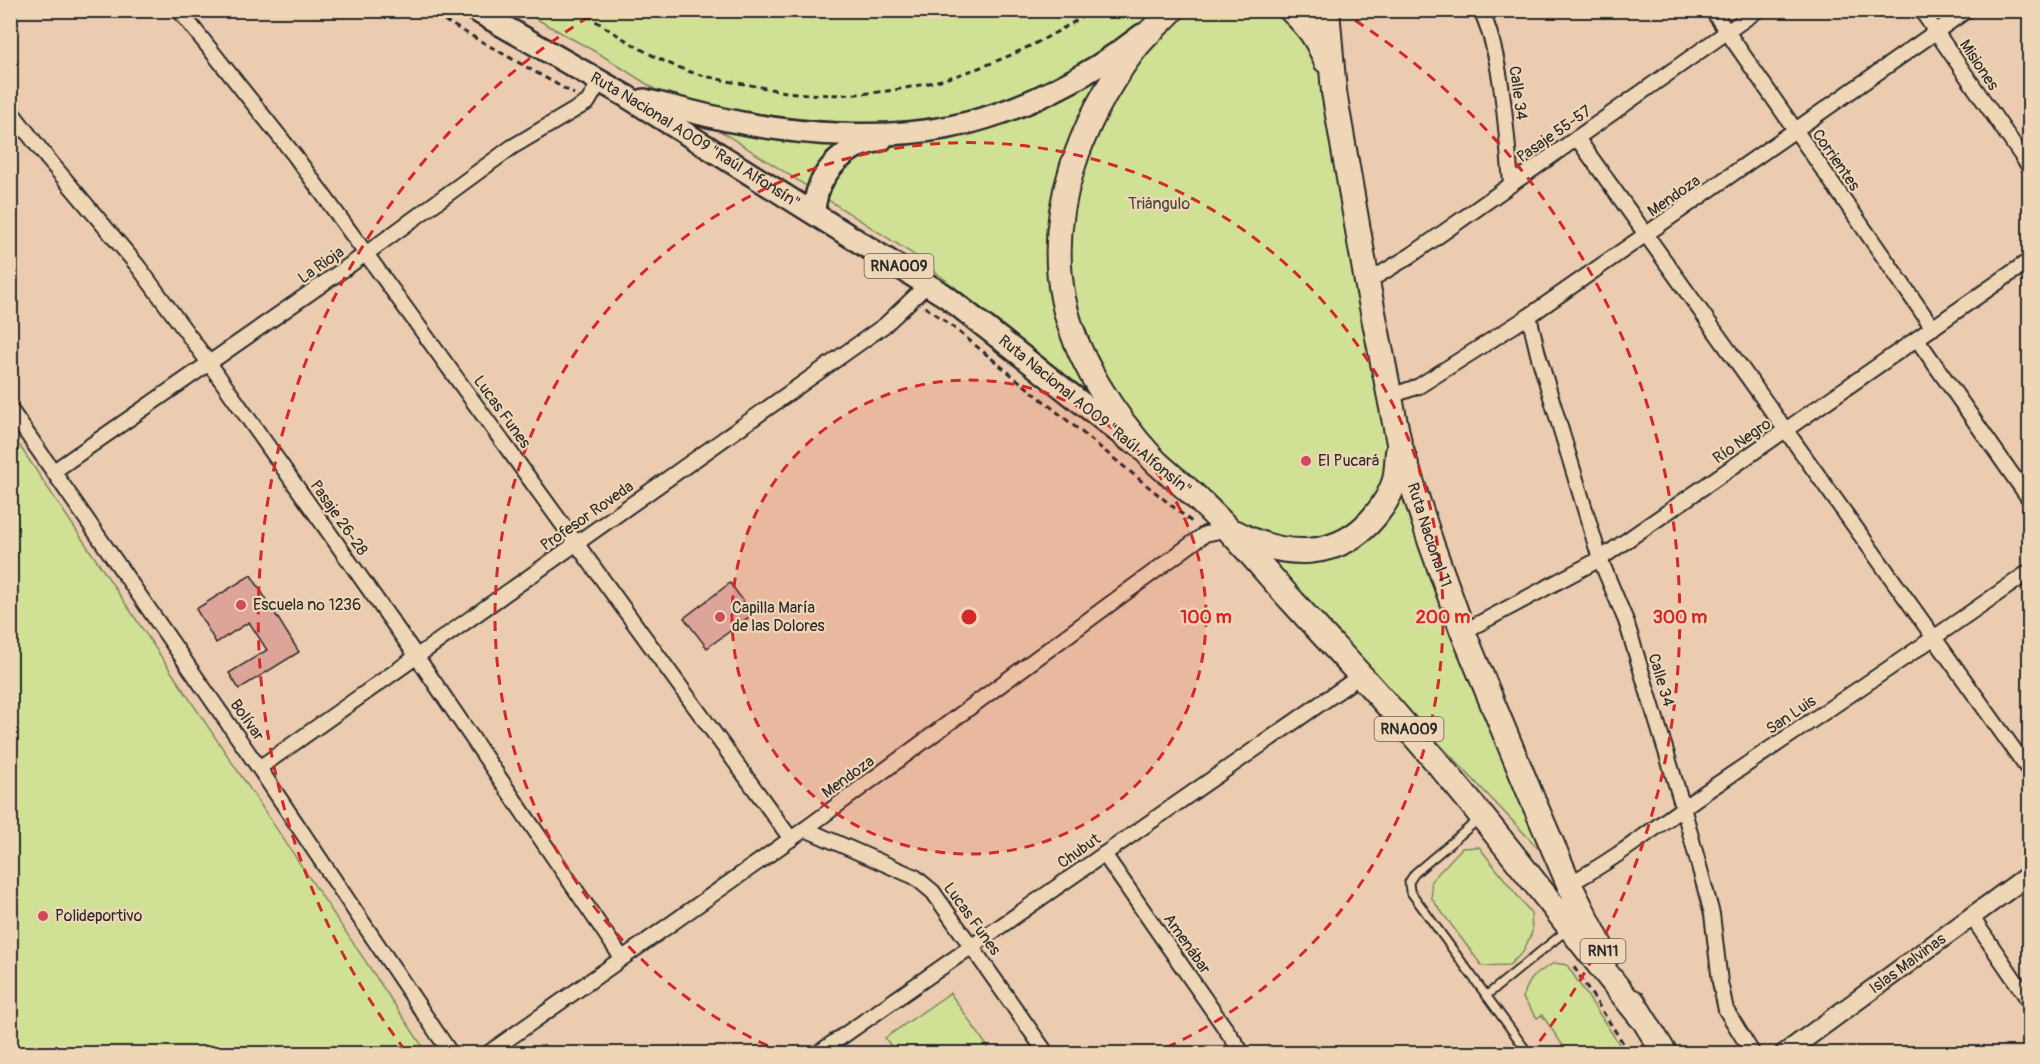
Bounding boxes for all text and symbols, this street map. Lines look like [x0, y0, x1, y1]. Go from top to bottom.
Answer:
street label: Misiones [1955, 36, 2003, 94]
street label: Calle 34 [1504, 65, 1532, 121]
street label: Ruta Nacional A009 "Raúl Alfonsín" [587, 68, 804, 213]
street label: Pasaje 55-57 [1513, 101, 1596, 167]
street label: Corrientes [1808, 125, 1864, 195]
street label: Mendoza [1644, 171, 1704, 221]
park label: Triángulo [1128, 194, 1190, 214]
street label: La Rioja [294, 242, 348, 288]
road number: RNA009 [864, 254, 934, 278]
street label: Ruta Nacional A009 "Raúl Alfonsín" [994, 331, 1196, 499]
street label: Lucas Funes [469, 372, 535, 452]
street label: Río Negro [1709, 413, 1775, 468]
place label: El Pucará [1318, 451, 1379, 471]
marker: El Pucará [1299, 454, 1313, 468]
street label: Pasaje 26-28 [306, 476, 372, 560]
street label: Profesor Roveda [537, 477, 637, 555]
street label: Ruta Nacional 11 [1402, 480, 1456, 590]
place label: Escuela nº 1236 [253, 595, 361, 615]
marker: Escuela nº 1236 [234, 598, 248, 612]
place label: Capilla María de las Dolores [732, 598, 825, 636]
text: 100 m [1180, 606, 1232, 629]
text: 200 m [1416, 606, 1470, 629]
text: 300 m [1653, 606, 1707, 629]
centre of rings [959, 607, 979, 627]
marker: Capilla María de las Dolores [713, 610, 727, 624]
street label: Calle 34 [1643, 651, 1679, 709]
street label: San Luis [1762, 691, 1820, 739]
street label: Bolívar [226, 695, 269, 745]
road number: RNA009 [1374, 717, 1444, 741]
street label: Mendoza [818, 751, 878, 803]
street label: Chubut [1054, 829, 1105, 873]
street label: Lucas Funes [939, 879, 1005, 959]
place label: Polideportivo [55, 906, 143, 926]
marker: Polideportivo [36, 909, 50, 923]
street label: Amenábar [1159, 910, 1215, 978]
street label: Islas Malvinas [1865, 929, 1950, 998]
road number: RN11 [1580, 939, 1626, 963]

